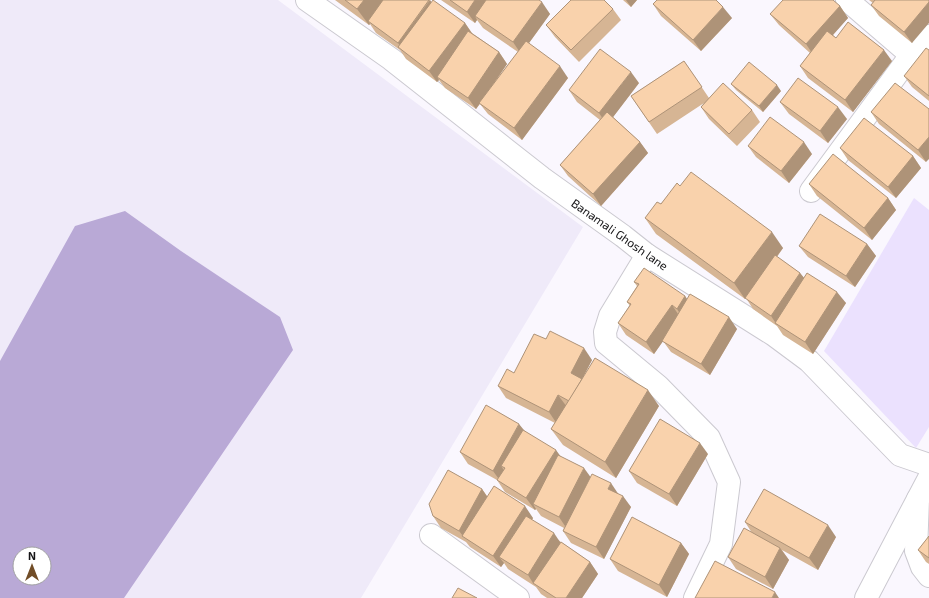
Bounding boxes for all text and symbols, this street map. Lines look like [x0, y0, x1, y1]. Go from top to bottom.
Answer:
street label: Banamali Ghosh lane [569, 195, 671, 273]
north arrow [12, 546, 52, 586]
text: N [28, 549, 36, 562]

